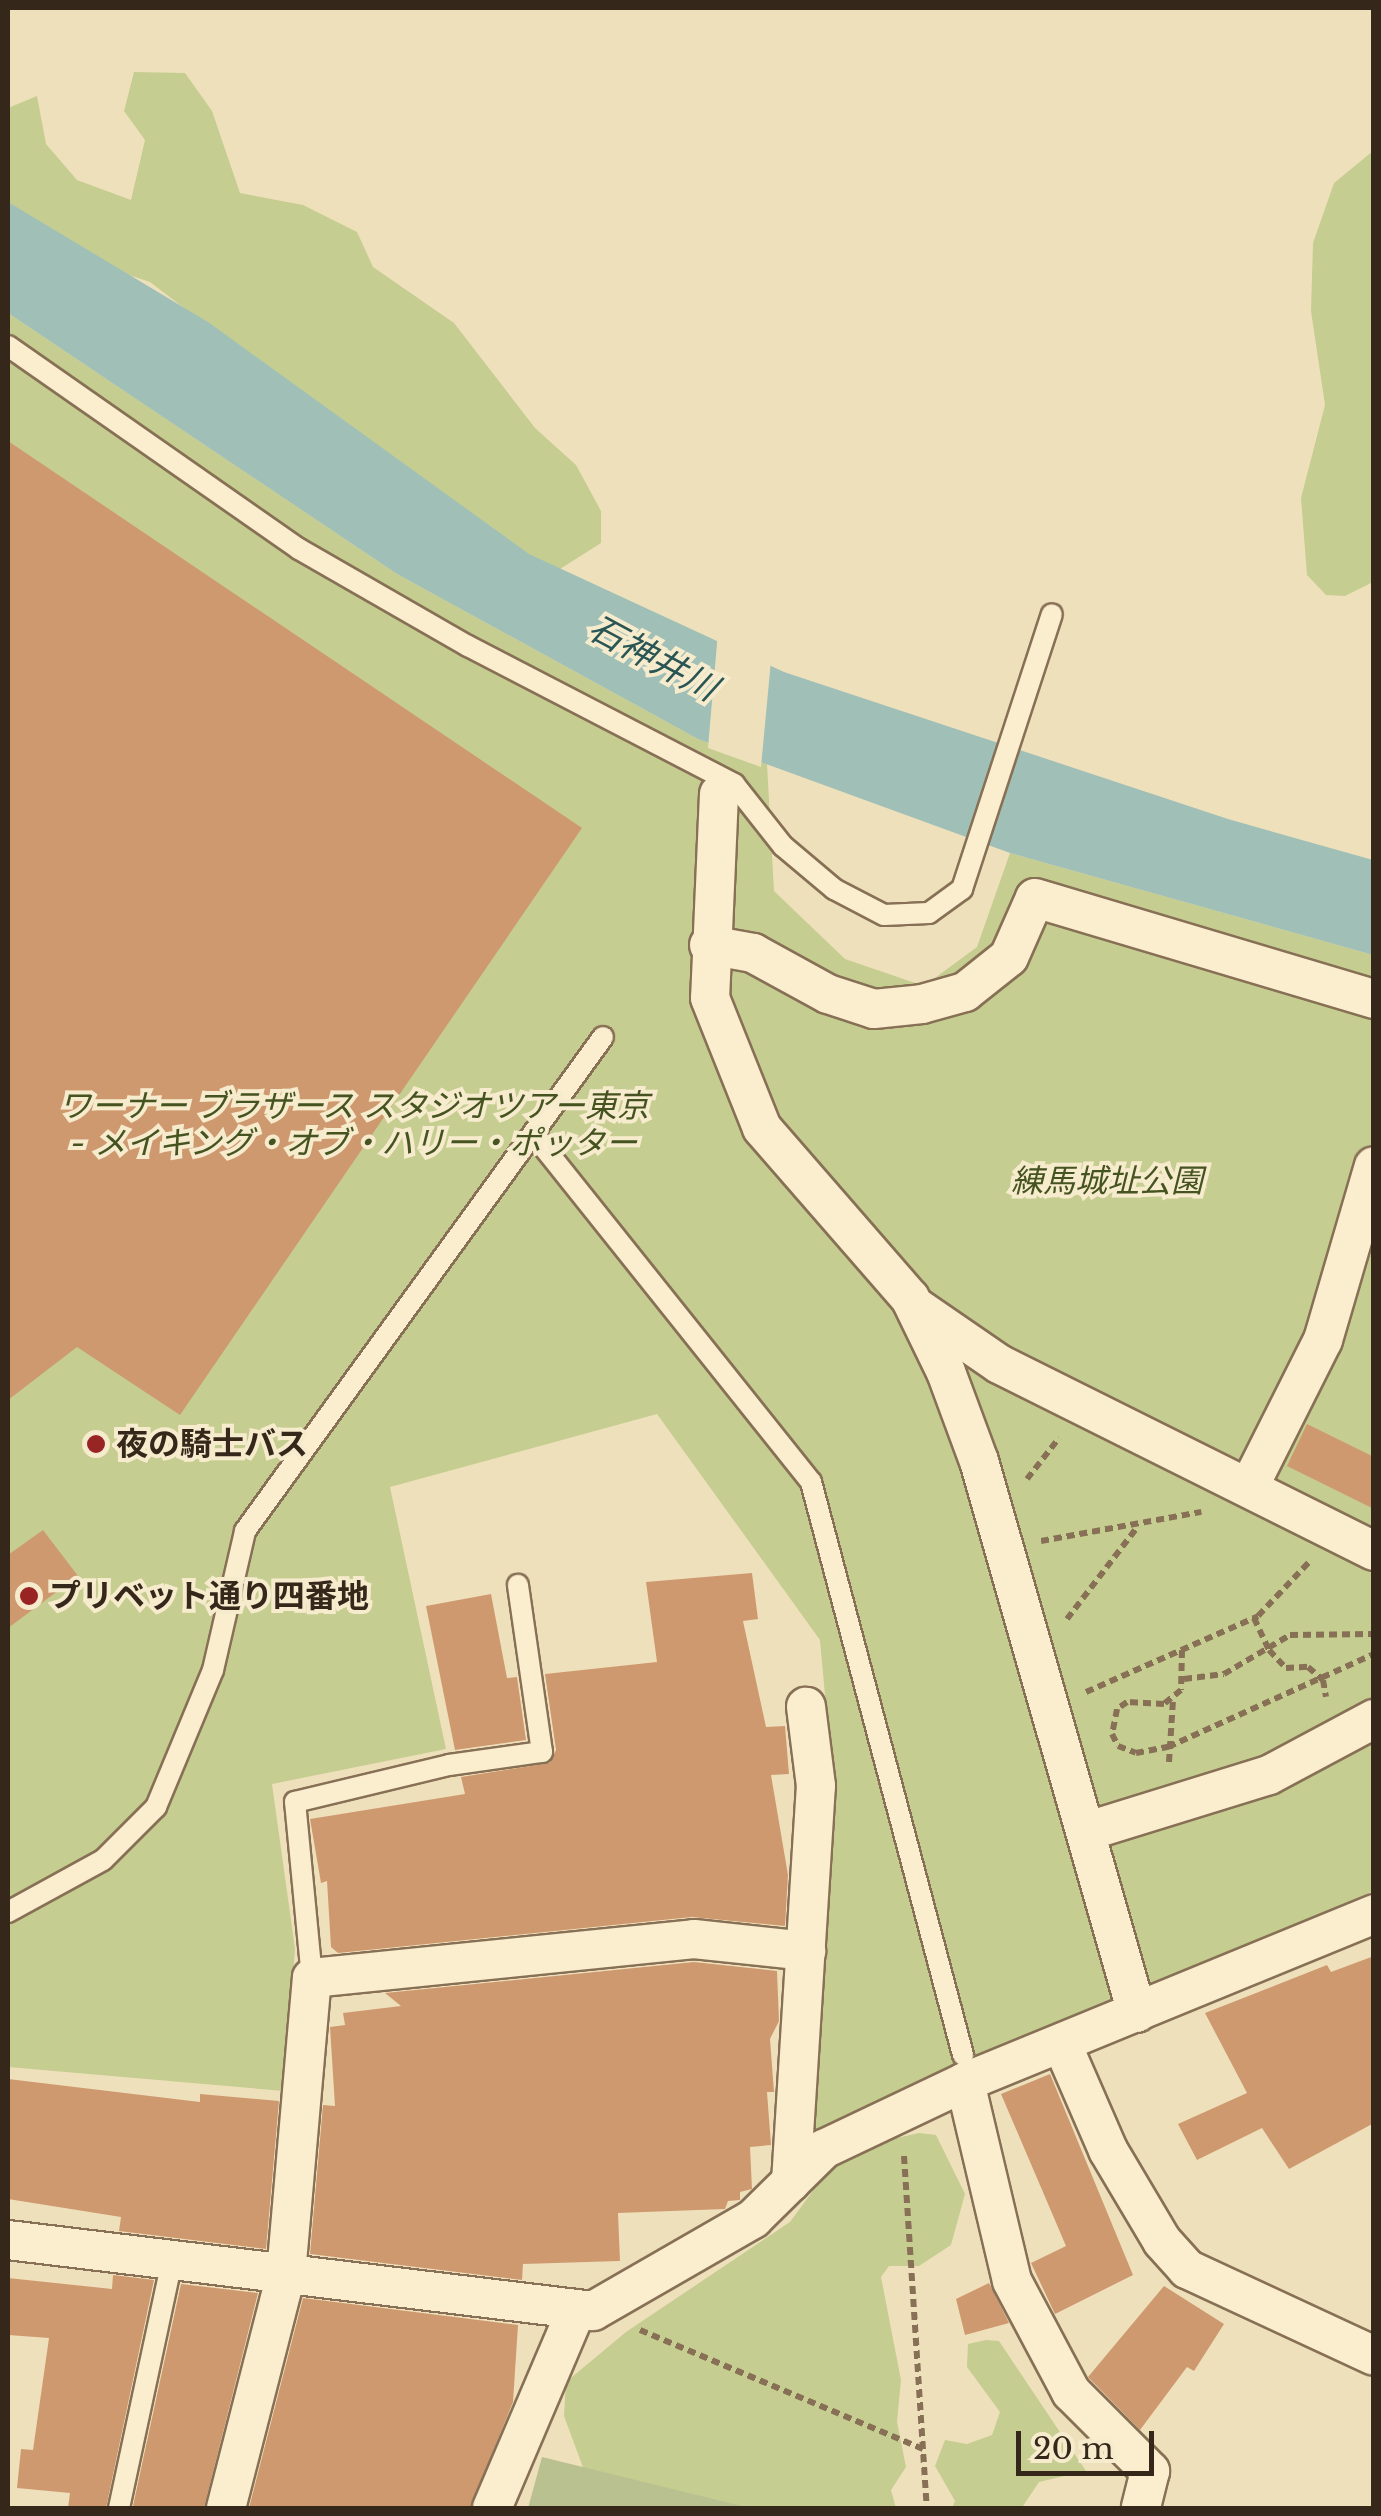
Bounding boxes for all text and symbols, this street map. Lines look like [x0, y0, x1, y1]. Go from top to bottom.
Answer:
water label: 石神井川 [581, 607, 725, 709]
park label: ワーナー ブラザース スタジオツアー東京 - メイキング・オブ・ハリー・ポッター [58, 1088, 650, 1163]
park label: 練馬城址公園 [1011, 1162, 1203, 1200]
place label: 夜の騎士バス [116, 1425, 308, 1463]
marker: 夜の騎士バス [85, 1433, 107, 1455]
place label: プリベット通り四番地 [49, 1577, 369, 1615]
marker: プリベット通り四番地 [18, 1585, 40, 1607]
scale bar [1021, 2411, 1158, 2473]
text: 20 m [1033, 2430, 1114, 2467]

